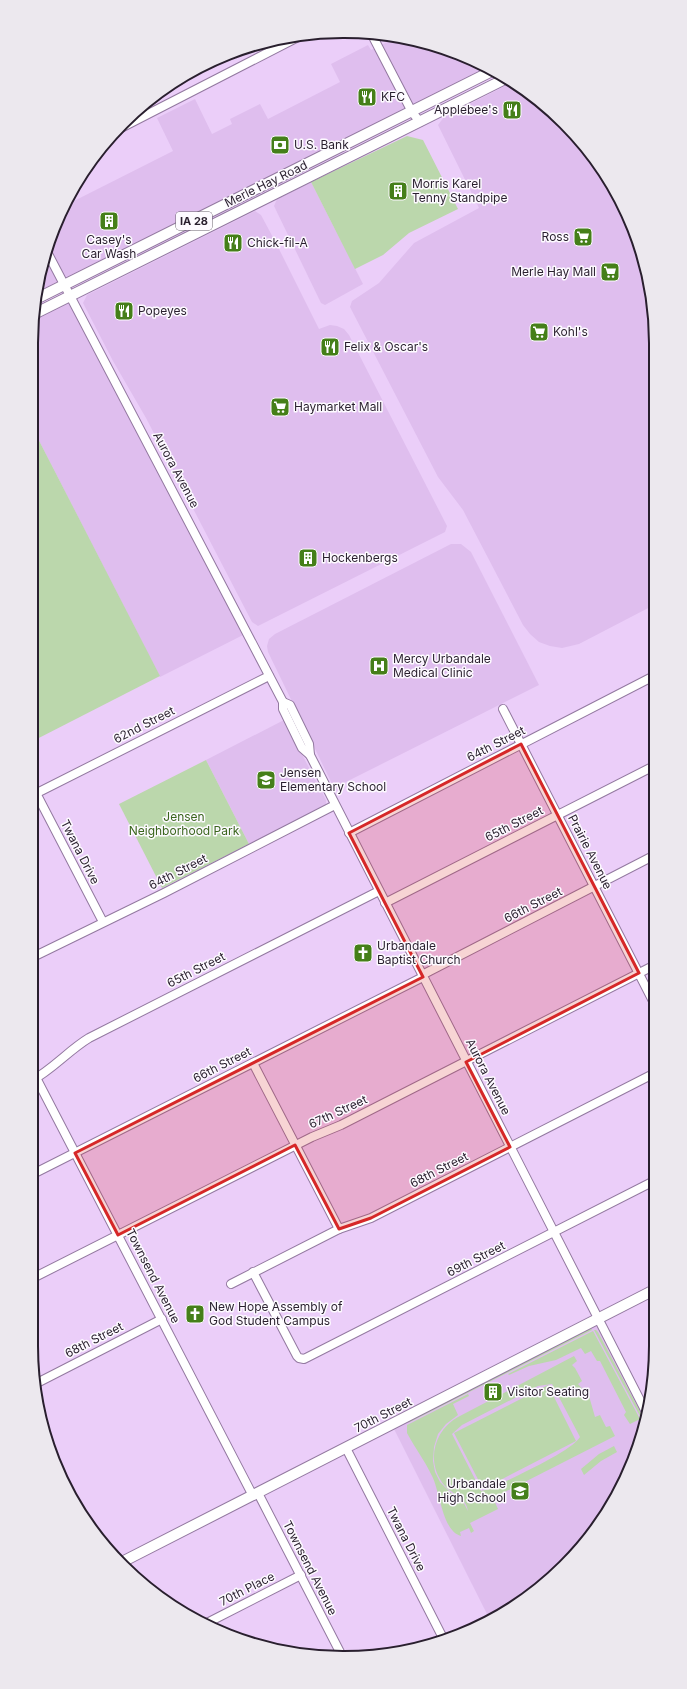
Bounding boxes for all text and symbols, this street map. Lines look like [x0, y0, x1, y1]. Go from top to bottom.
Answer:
restaurant icon: KFC [356, 86, 378, 108]
place label: KFC [381, 89, 405, 104]
restaurant icon: Applebee's [501, 99, 523, 121]
place label: Applebee's [434, 102, 498, 117]
bank icon: U.S. Bank [269, 134, 291, 156]
place label: U.S. Bank [294, 137, 349, 152]
street label: Merle Hay Road [222, 157, 310, 210]
place label: Morris Karel Tenny Standpipe [412, 176, 507, 205]
building icon: Morris Karel Tenny Standpipe [387, 180, 409, 202]
building icon: Casey's Car Wash [98, 210, 120, 232]
road number: IA 28 [176, 212, 212, 230]
supermarket icon: Ross [572, 226, 594, 248]
place label: Ross [542, 229, 569, 244]
place label: Casey's Car Wash [82, 232, 136, 261]
restaurant icon: Chick-fil-A [222, 232, 244, 254]
place label: Chick-fil-A [247, 235, 308, 250]
supermarket icon: Merle Hay Mall [599, 261, 621, 283]
place label: Merle Hay Mall [511, 264, 596, 279]
restaurant icon: Popeyes [113, 300, 135, 322]
place label: Popeyes [138, 303, 187, 318]
supermarket icon: Kohl's [528, 321, 550, 343]
place label: Kohl's [553, 324, 588, 339]
restaurant icon: Felix & Oscar's [319, 336, 341, 358]
place label: Felix & Oscar's [344, 339, 428, 354]
supermarket icon: Haymarket Mall [269, 396, 291, 418]
place label: Haymarket Mall [294, 399, 382, 414]
street label: Aurora Avenue [150, 429, 203, 510]
building icon: Hockenbergs [297, 547, 319, 569]
place label: Hockenbergs [322, 550, 398, 565]
place label: Mercy Urbandale Medical Clinic [393, 651, 491, 680]
hospital icon: Mercy Urbandale Medical Clinic [368, 655, 390, 677]
street label: 62nd Street [111, 703, 177, 746]
street label: 64th Street [464, 722, 528, 765]
place label: Jensen Elementary School [280, 765, 386, 794]
school or university icon: Jensen Elementary School [255, 769, 277, 791]
street label: 65th Street [482, 803, 545, 845]
park label: Jensen Neighborhood Park [129, 809, 240, 838]
street label: Prairie Avenue [565, 812, 616, 892]
street label: Twana Drive [58, 817, 103, 887]
street label: 64th Street [146, 850, 210, 893]
street label: 66th Street [501, 884, 564, 926]
place label: Urbandale Baptist Church [377, 938, 461, 967]
church icon: Urbandale Baptist Church [352, 942, 374, 964]
street label: 65th Street [164, 949, 227, 991]
street label: Aurora Avenue [463, 1036, 514, 1117]
street label: 66th Street [190, 1044, 253, 1086]
street label: 67th Street [306, 1092, 369, 1132]
street label: 68th Street [407, 1149, 470, 1191]
street label: Townsend Avenue [123, 1226, 184, 1326]
street label: 69th Street [444, 1237, 507, 1280]
place label: New Hope Assembly of God Student Campus [209, 1299, 343, 1328]
church icon: New Hope Assembly of God Student Campus [184, 1303, 206, 1325]
street label: 68th Street [62, 1319, 125, 1361]
building icon: Visitor Seating [482, 1381, 504, 1403]
place label: Visitor Seating [507, 1384, 589, 1399]
street label: 70th Street [351, 1394, 414, 1435]
place label: Urbandale High School [437, 1476, 506, 1505]
school or university icon: Urbandale High School [509, 1480, 531, 1502]
street label: Twana Drive [384, 1504, 429, 1574]
street label: Townsend Avenue [280, 1518, 341, 1618]
street label: 70th Place [217, 1568, 277, 1609]

